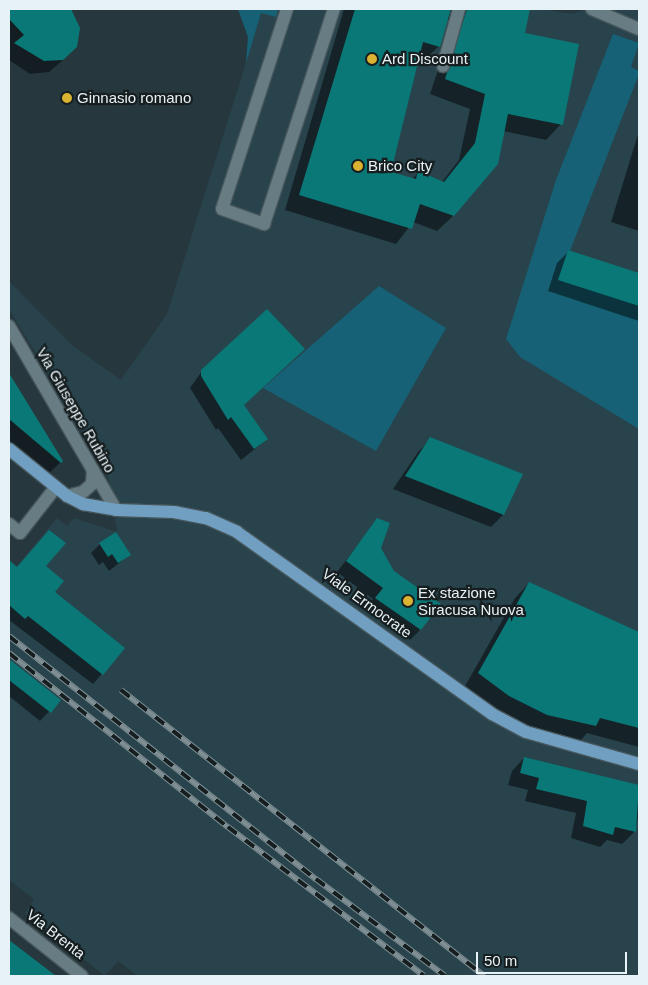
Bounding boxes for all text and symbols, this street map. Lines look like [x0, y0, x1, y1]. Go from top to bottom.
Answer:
place label: Ard Discount [382, 50, 468, 68]
marker: Ard Discount [366, 53, 378, 65]
place label: Ginnasio romano [77, 89, 191, 107]
marker: Ginnasio romano [61, 92, 73, 104]
place label: Brico City [368, 157, 432, 175]
marker: Brico City [352, 160, 364, 172]
street label: Via Giuseppe Rubino [33, 344, 119, 476]
street label: Viale Ermocrate [319, 564, 415, 642]
place label: Ex stazione Siracusa Nuova [418, 583, 524, 618]
marker: Ex stazione Siracusa Nuova [402, 595, 414, 607]
street label: Via Brenta [23, 905, 89, 963]
scale bar [478, 942, 629, 974]
text: 50 m [484, 952, 517, 969]

